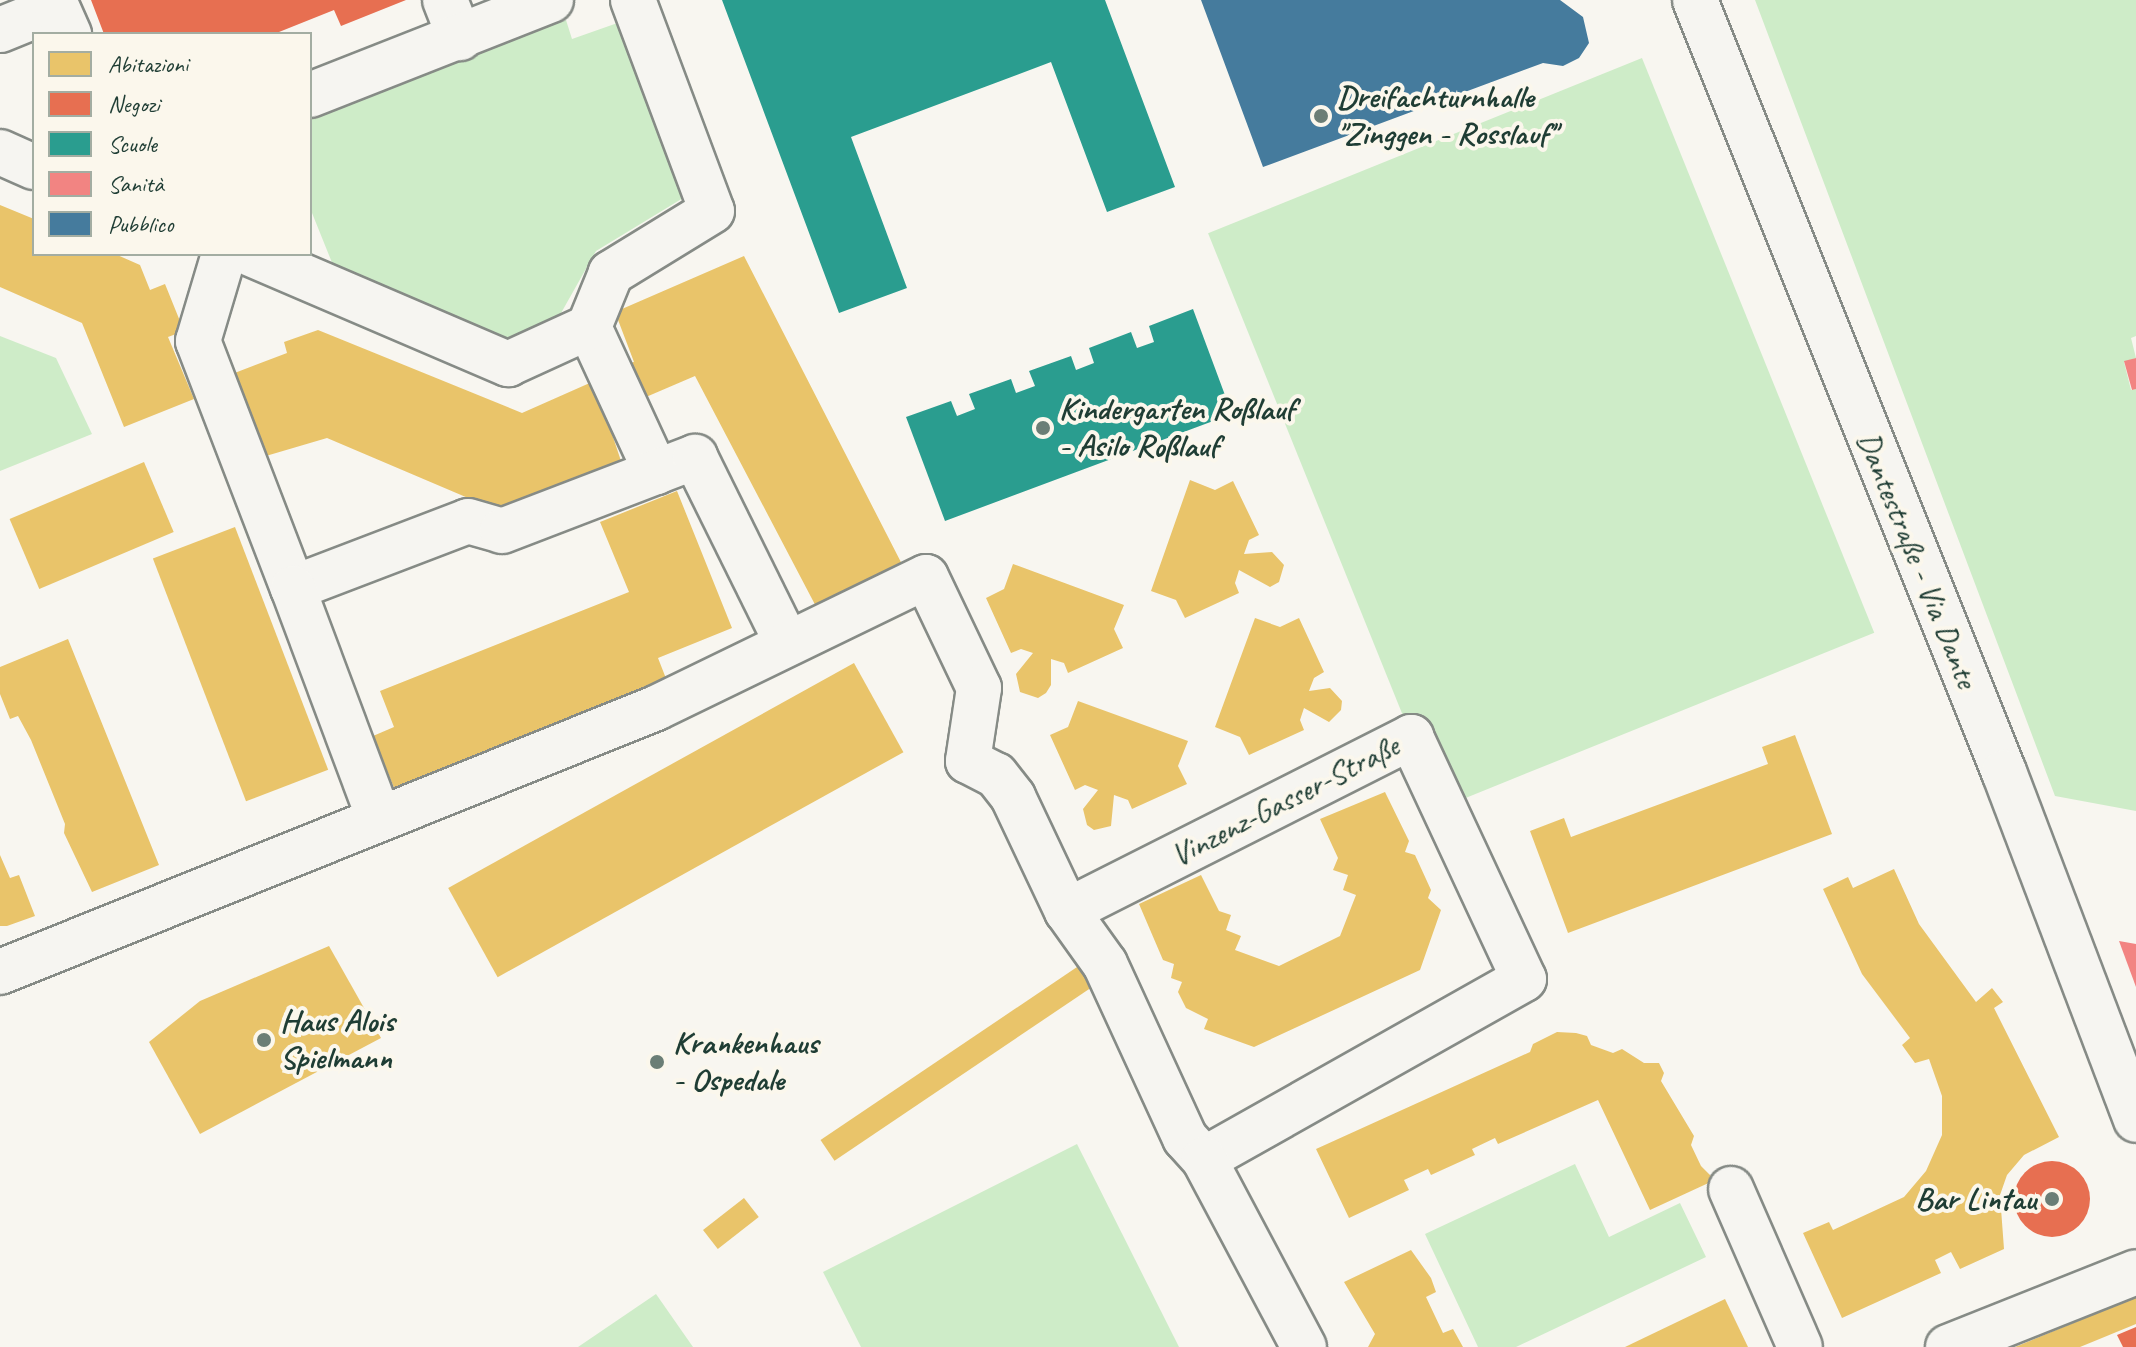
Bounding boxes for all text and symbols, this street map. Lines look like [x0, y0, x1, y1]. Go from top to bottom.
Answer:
legend [32, 32, 312, 256]
text: Abitazioni [108, 49, 188, 79]
place label: Dreifachturnhalle "Zinggen - Rosslauf" [1337, 79, 1556, 154]
text: Negozi [108, 89, 159, 119]
marker: Dreifachturnhalle "Zinggen - Rosslauf" [1312, 107, 1330, 125]
text: Scuole [108, 129, 157, 159]
text: Sanità [108, 169, 164, 199]
text: Pubblico [108, 209, 173, 239]
place label: Kindergarten Roßlauf - Asilo Roßlauf [1059, 391, 1295, 466]
marker: Kindergarten Roßlauf - Asilo Roßlauf [1034, 419, 1052, 437]
street label: Dantestraße - Via Dante [1848, 426, 1986, 694]
street label: Vinzenz-Gasser-Straße [1165, 727, 1405, 875]
place label: Haus Alois Spielmann [280, 1003, 395, 1078]
place label: Krankenhaus - Ospedale [673, 1025, 818, 1100]
marker: Haus Alois Spielmann [255, 1031, 273, 1049]
marker: Krankenhaus - Ospedale [648, 1053, 666, 1071]
place label: Bar Lintau [1915, 1180, 2036, 1218]
marker: Bar Lintau [2043, 1190, 2061, 1208]

